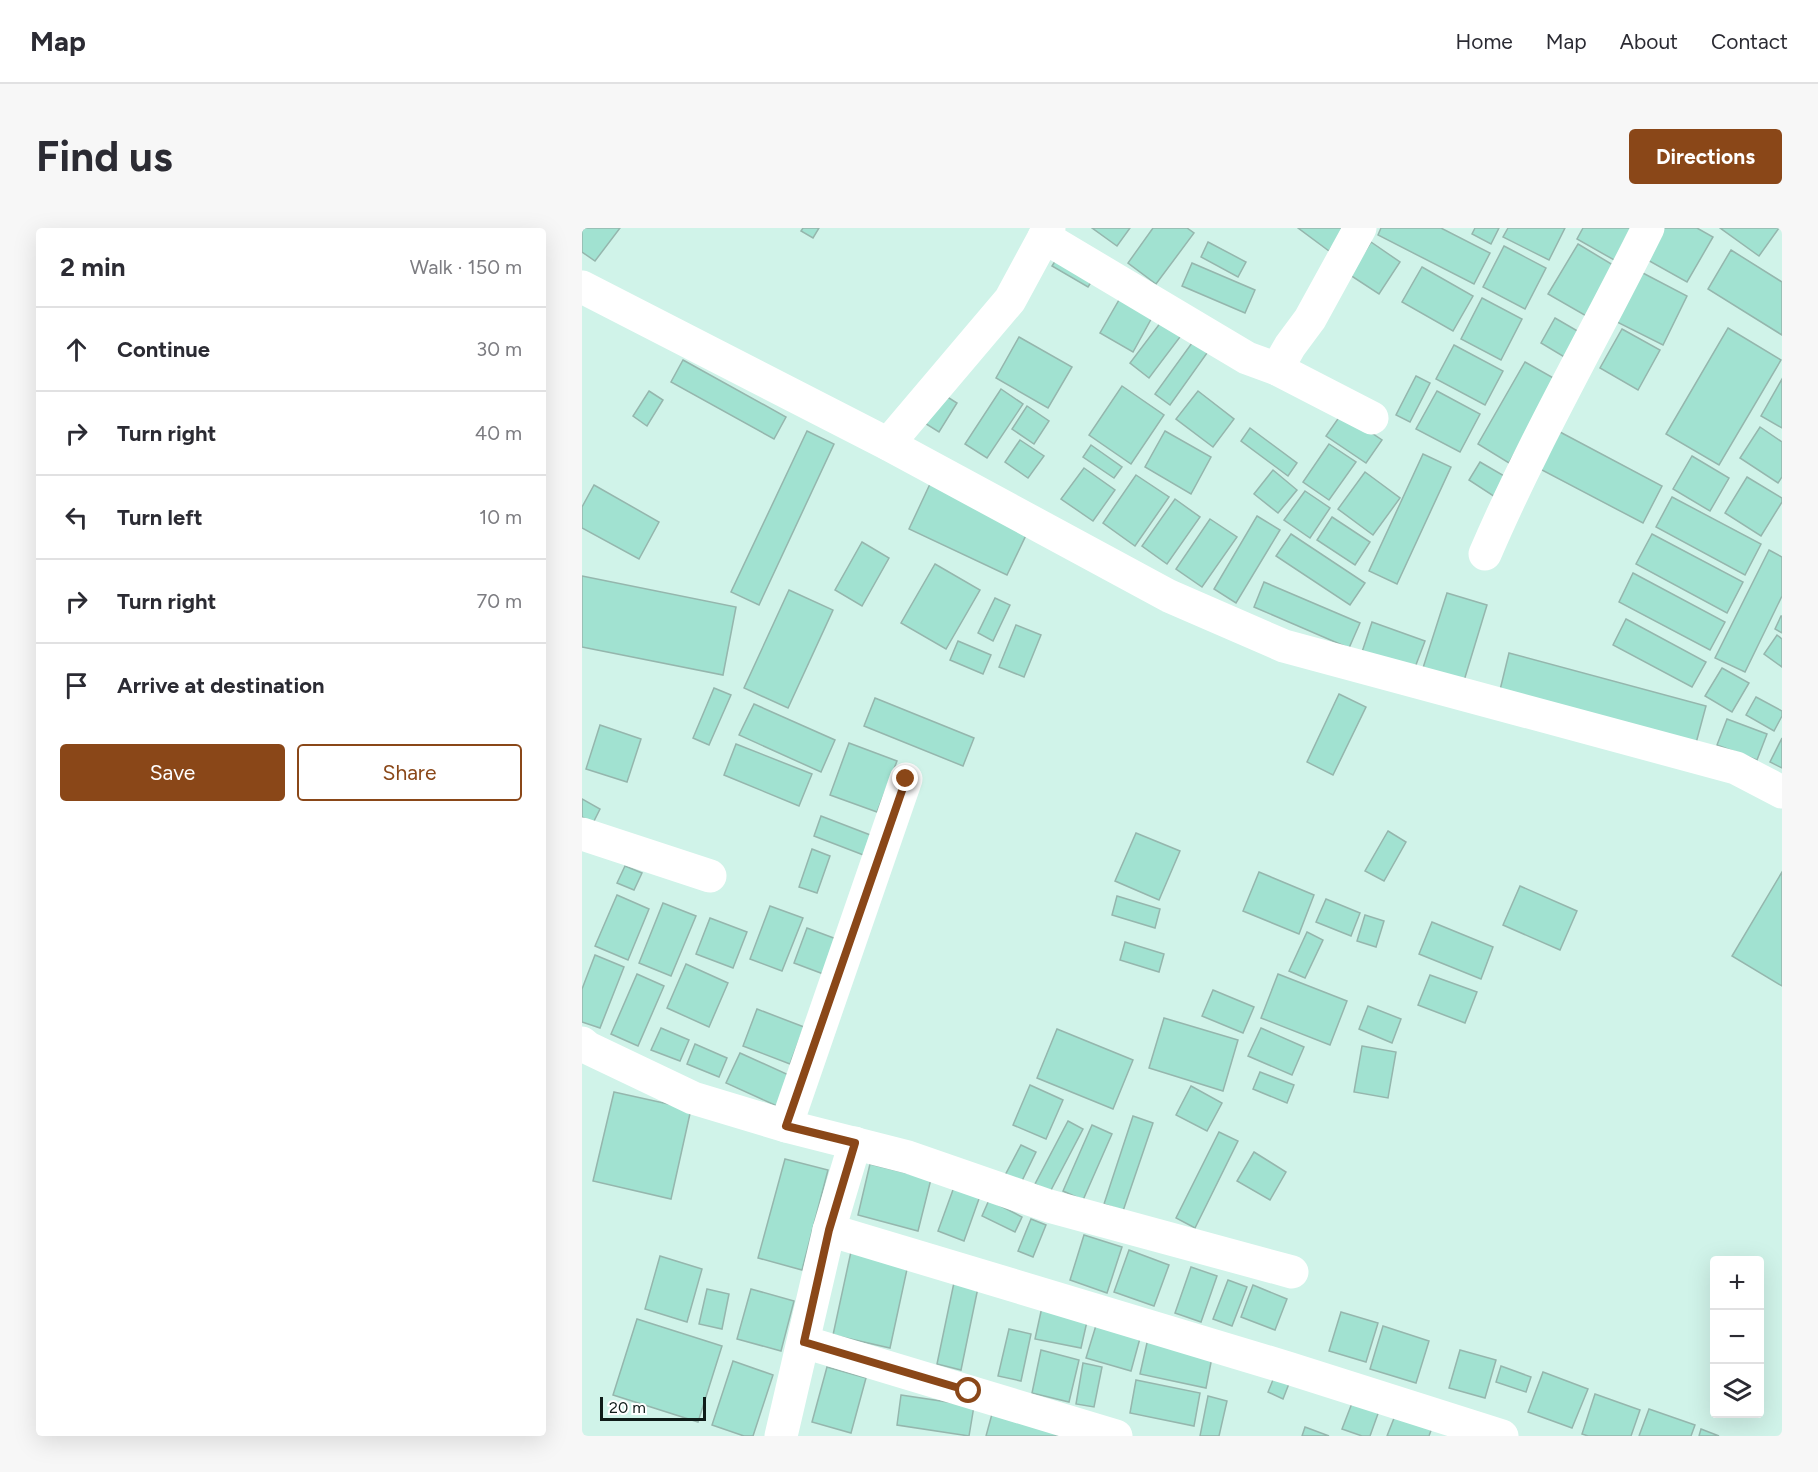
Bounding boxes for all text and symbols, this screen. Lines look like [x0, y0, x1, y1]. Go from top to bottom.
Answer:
text: Map [30, 24, 86, 58]
text: Home [1456, 29, 1513, 54]
text: Map [1546, 29, 1587, 54]
text: About [1620, 29, 1678, 54]
text: Contact [1711, 29, 1788, 54]
button: Directions [1629, 129, 1782, 184]
text: Find us [36, 131, 173, 182]
text: 2 min [60, 251, 126, 283]
text: Walk · 150 m [410, 255, 522, 279]
icon: ahead [60, 333, 93, 366]
text: Continue [117, 336, 210, 363]
text: 30 m [476, 337, 522, 361]
icon: right [60, 417, 93, 450]
text: Turn right [117, 420, 216, 447]
text: 40 m [475, 421, 522, 445]
icon: left [60, 501, 93, 534]
text: Turn left [117, 504, 203, 531]
text: 10 m [479, 505, 522, 529]
icon: right [60, 585, 93, 618]
text: Turn right [117, 588, 216, 615]
text: 70 m [476, 589, 522, 613]
icon: arrive [60, 669, 93, 702]
text: Arrive at destination [117, 672, 325, 699]
button: Save [60, 744, 285, 801]
button: Share [297, 744, 522, 801]
route end [892, 765, 918, 791]
map controls [1710, 1256, 1764, 1418]
button: + [1710, 1256, 1764, 1310]
button: − [1710, 1310, 1764, 1364]
button: layers [1710, 1364, 1764, 1418]
route start [955, 1377, 981, 1403]
scale bar [600, 1394, 706, 1422]
text: 20 m [609, 1398, 646, 1417]

